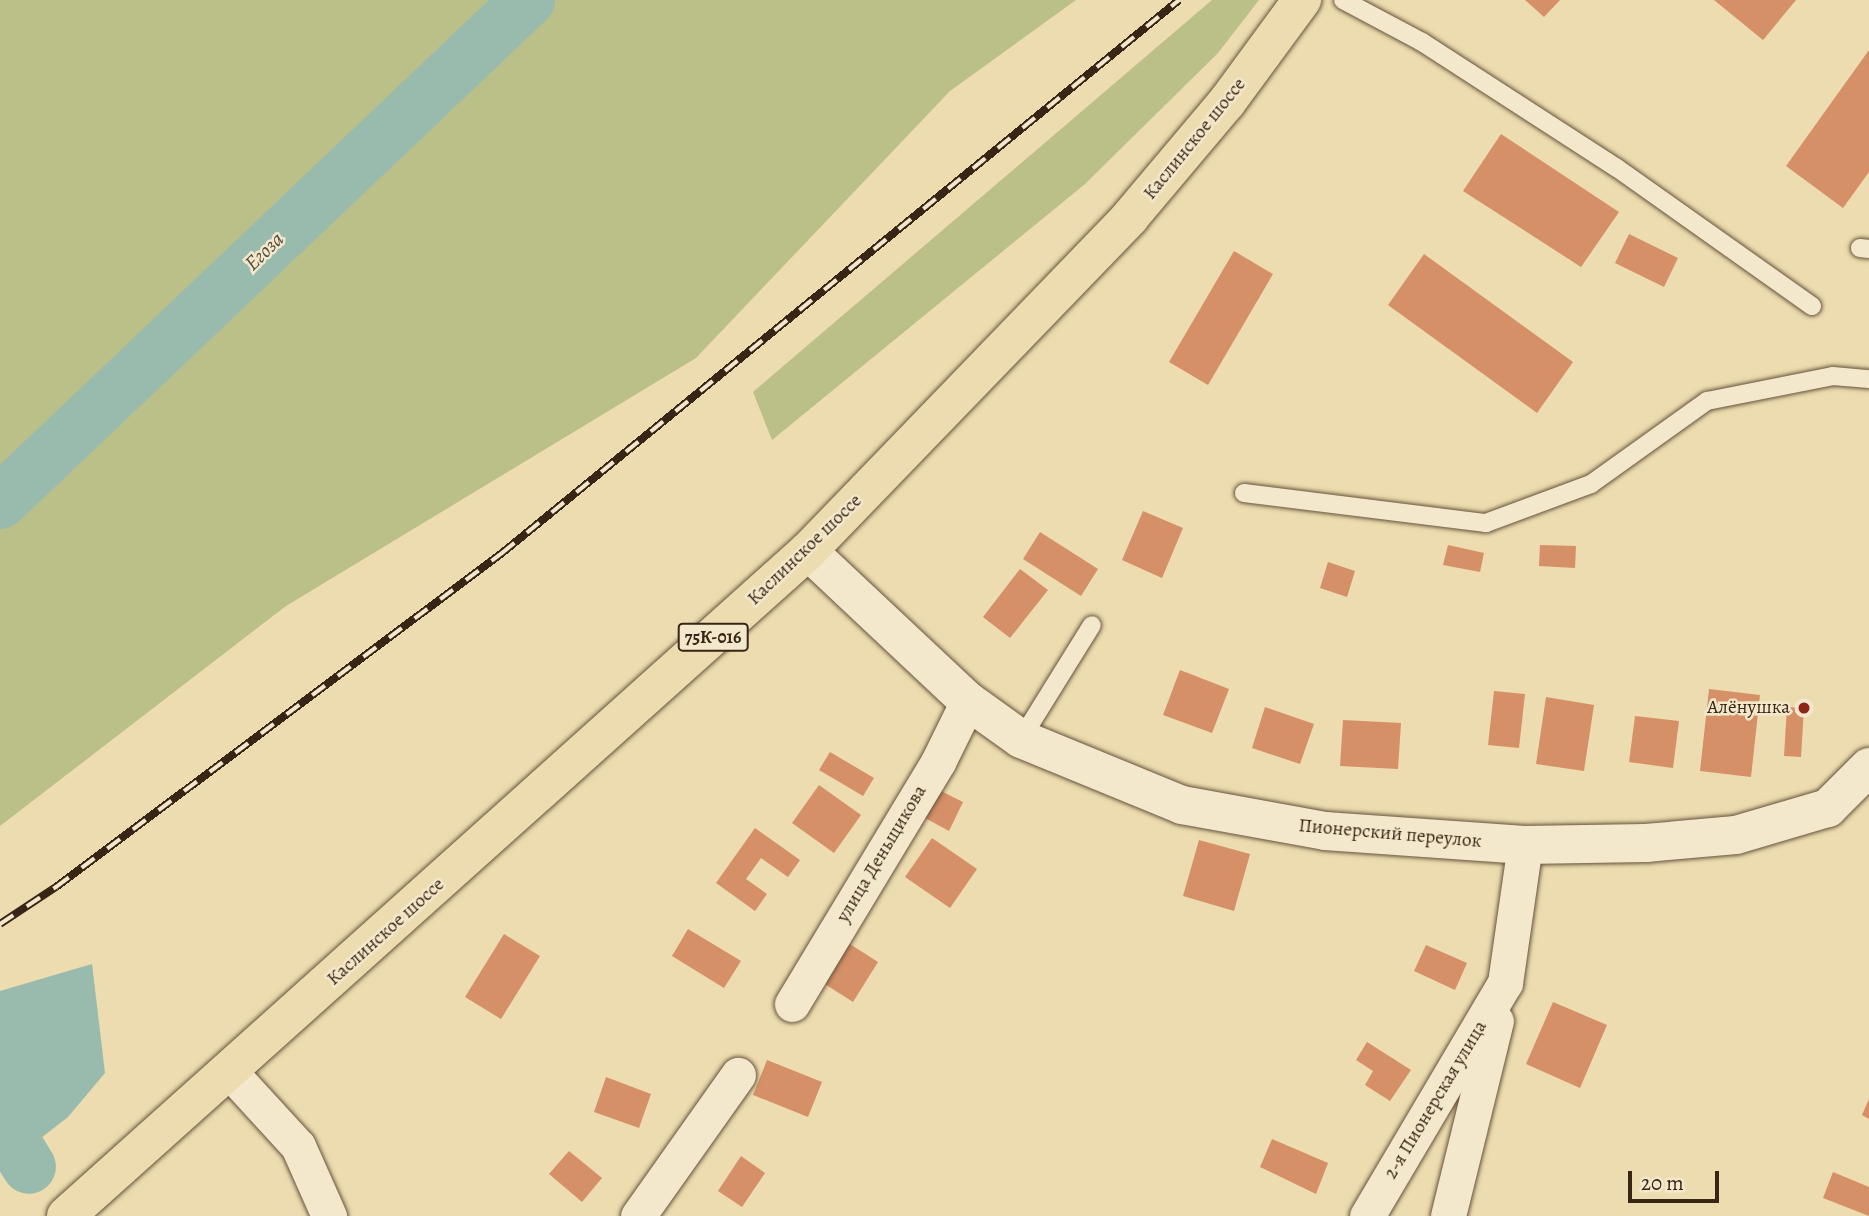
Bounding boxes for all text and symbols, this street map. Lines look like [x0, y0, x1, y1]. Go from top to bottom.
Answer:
street label: Каслинское шоссе [1139, 74, 1251, 204]
water label: Егоза [239, 226, 289, 276]
street label: Каслинское шоссе [743, 490, 867, 610]
road number: 75К-016 [676, 622, 750, 652]
place label: Алёнушка [1707, 697, 1790, 719]
marker: Алёнушка [1796, 700, 1812, 716]
street label: улица Деньщикова [832, 781, 932, 927]
street label: Пионерский переулок [1298, 815, 1482, 853]
street label: Каслинское шоссе [323, 873, 449, 991]
street label: 2-я Пионерская улица [1380, 1017, 1492, 1183]
scale bar [1631, 1156, 1722, 1200]
text: 20 m [1641, 1169, 1684, 1197]

